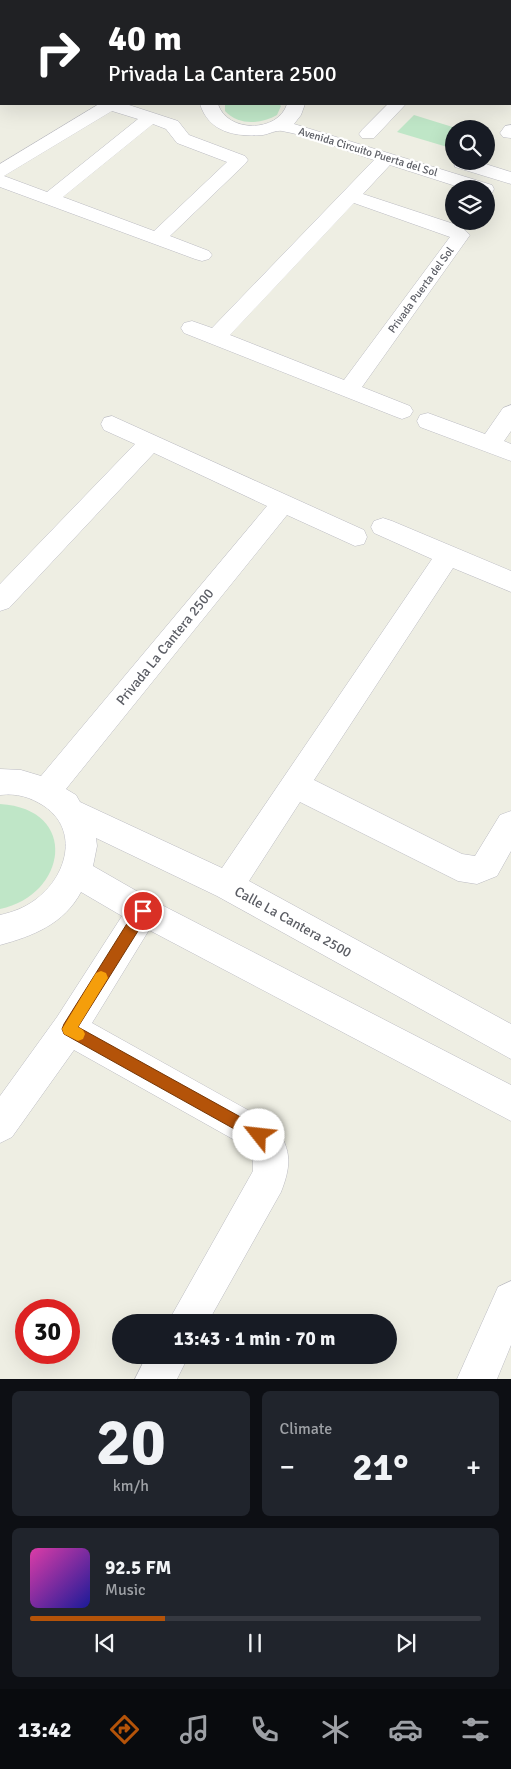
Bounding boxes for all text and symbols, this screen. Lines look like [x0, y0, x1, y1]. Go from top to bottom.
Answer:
text: 40 m [108, 17, 182, 60]
icon: right [25, 20, 90, 85]
text: Privada La Cantera 2500 [108, 60, 337, 87]
map controls [445, 120, 495, 230]
button: search [445, 120, 495, 170]
street label: Avenida Circuito Puerta del Sol [297, 125, 439, 179]
button: layers [445, 180, 495, 230]
street label: Privada Puerta del Sol [385, 244, 457, 336]
street label: Privada La Cantera 2500 [113, 585, 217, 709]
street label: Calle La Cantera 2500 [232, 883, 354, 961]
pin [122, 890, 164, 932]
icon: arrive [129, 897, 157, 925]
position arrow [232, 1108, 284, 1160]
speed limit sign: 30 [15, 1299, 80, 1364]
text: 13:43 · 1 min · 70 m [174, 1327, 335, 1351]
text: 20 [96, 1403, 166, 1483]
text: Climate [280, 1419, 332, 1439]
text: 21° [352, 1444, 408, 1491]
text: − [280, 1450, 295, 1484]
text: + [466, 1450, 481, 1484]
text: km/h [113, 1476, 149, 1496]
text: 92.5 FM [105, 1556, 171, 1580]
text: Music [105, 1580, 146, 1600]
icon: previous [91, 1629, 119, 1657]
icon: pause [241, 1629, 269, 1657]
icon: next [392, 1629, 420, 1657]
icon: directions [107, 1712, 142, 1747]
icon: music [177, 1712, 212, 1747]
icon: phone [247, 1712, 282, 1747]
icon: climate [318, 1712, 353, 1747]
icon: car [388, 1712, 423, 1747]
icon: filters [458, 1712, 493, 1747]
text: 13:42 [18, 1716, 72, 1743]

